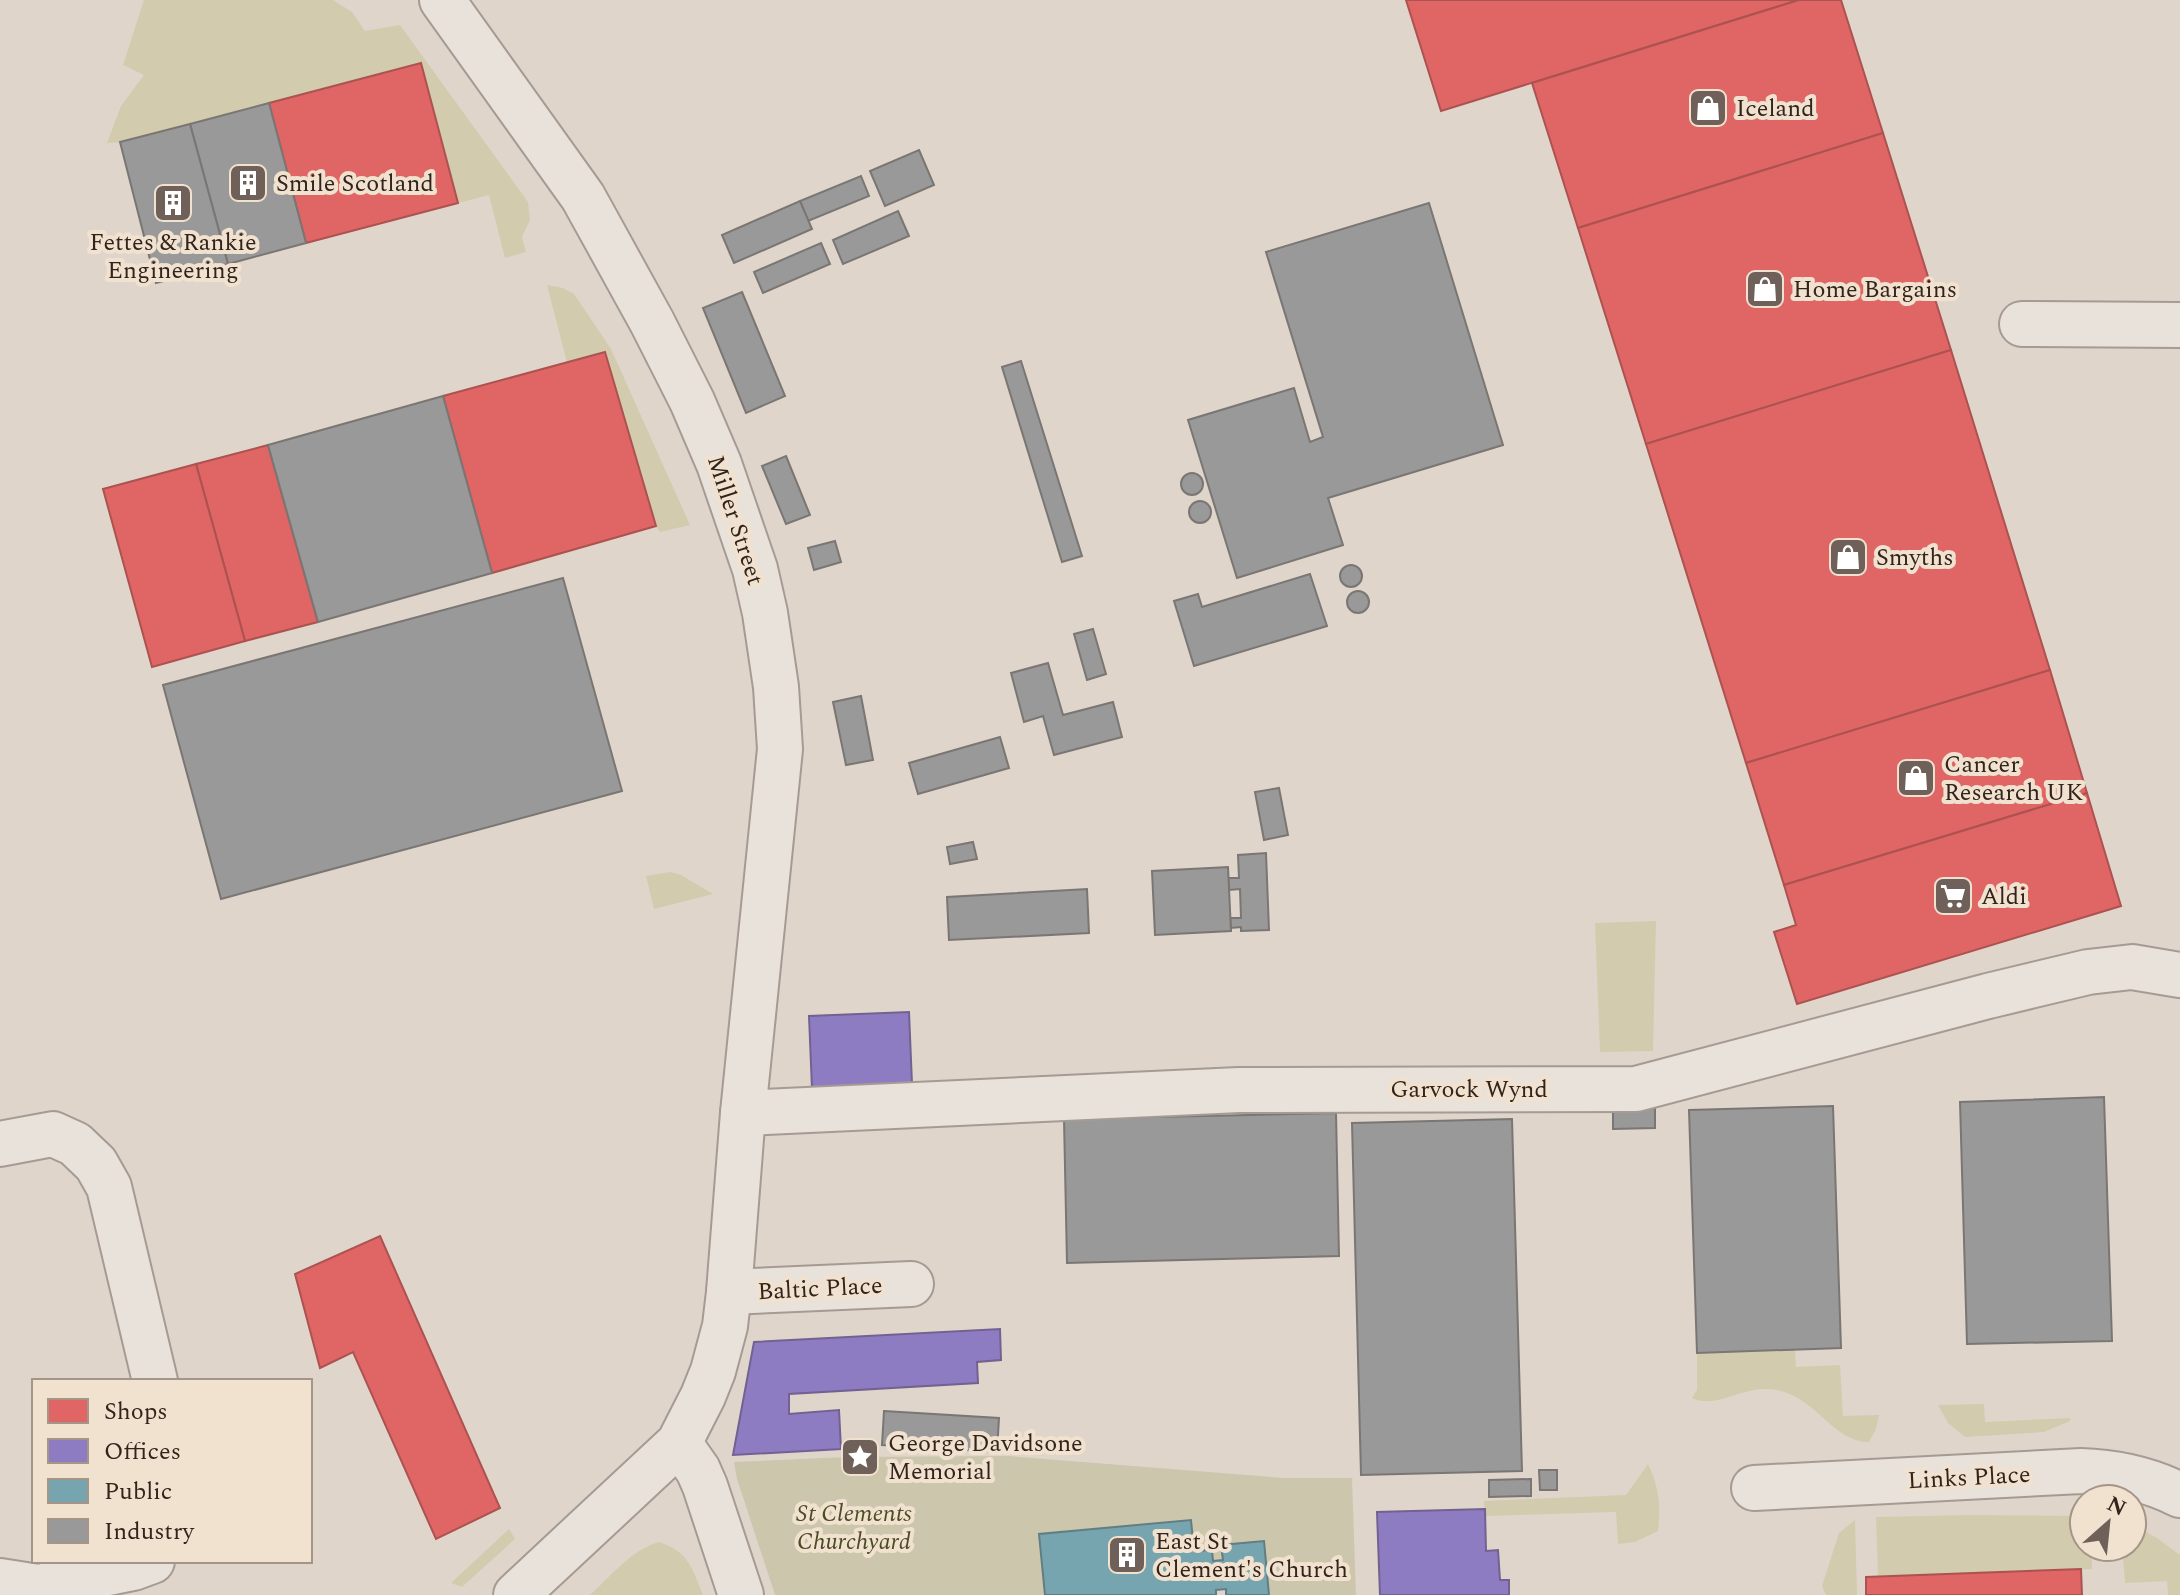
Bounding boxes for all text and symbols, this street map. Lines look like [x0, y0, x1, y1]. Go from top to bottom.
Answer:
shop icon: Iceland [1687, 87, 1729, 129]
place label: Iceland [1736, 91, 1815, 127]
building icon: Smile Scotland [227, 162, 269, 204]
place label: Smile Scotland [276, 166, 434, 202]
building icon: Fettes & Rankie Engineering [152, 182, 194, 224]
place label: Fettes & Rankie Engineering [89, 225, 257, 289]
shop icon: Home Bargains [1744, 268, 1786, 310]
place label: Home Bargains [1793, 272, 1957, 308]
street label: Miller Street [697, 451, 773, 590]
shop icon: Smyths [1827, 536, 1869, 578]
place label: Smyths [1876, 540, 1954, 576]
place label: Cancer Research UK [1944, 747, 2083, 811]
shop icon: Cancer Research UK [1895, 757, 1937, 799]
supermarket icon: Aldi [1932, 875, 1974, 917]
place label: Aldi [1981, 879, 2027, 915]
street label: Garvock Wynd [1390, 1072, 1548, 1108]
street label: Baltic Place [757, 1268, 884, 1310]
legend [32, 1379, 312, 1563]
text: Shops [104, 1394, 168, 1430]
place label: George Davidsone Memorial [888, 1426, 1083, 1490]
text: Offices [104, 1434, 181, 1470]
place icon: George Davidsone Memorial [839, 1436, 881, 1478]
street label: Links Place [1907, 1457, 2031, 1499]
text: Public [104, 1474, 172, 1510]
north arrow [2068, 1483, 2148, 1563]
text: N [2101, 1488, 2132, 1525]
park label: St Clements Churchyard [796, 1496, 912, 1560]
text: Industry [104, 1514, 196, 1550]
place label: East St Clement's Church [1155, 1524, 1348, 1588]
building icon: East St Clement's Church [1106, 1534, 1148, 1576]

